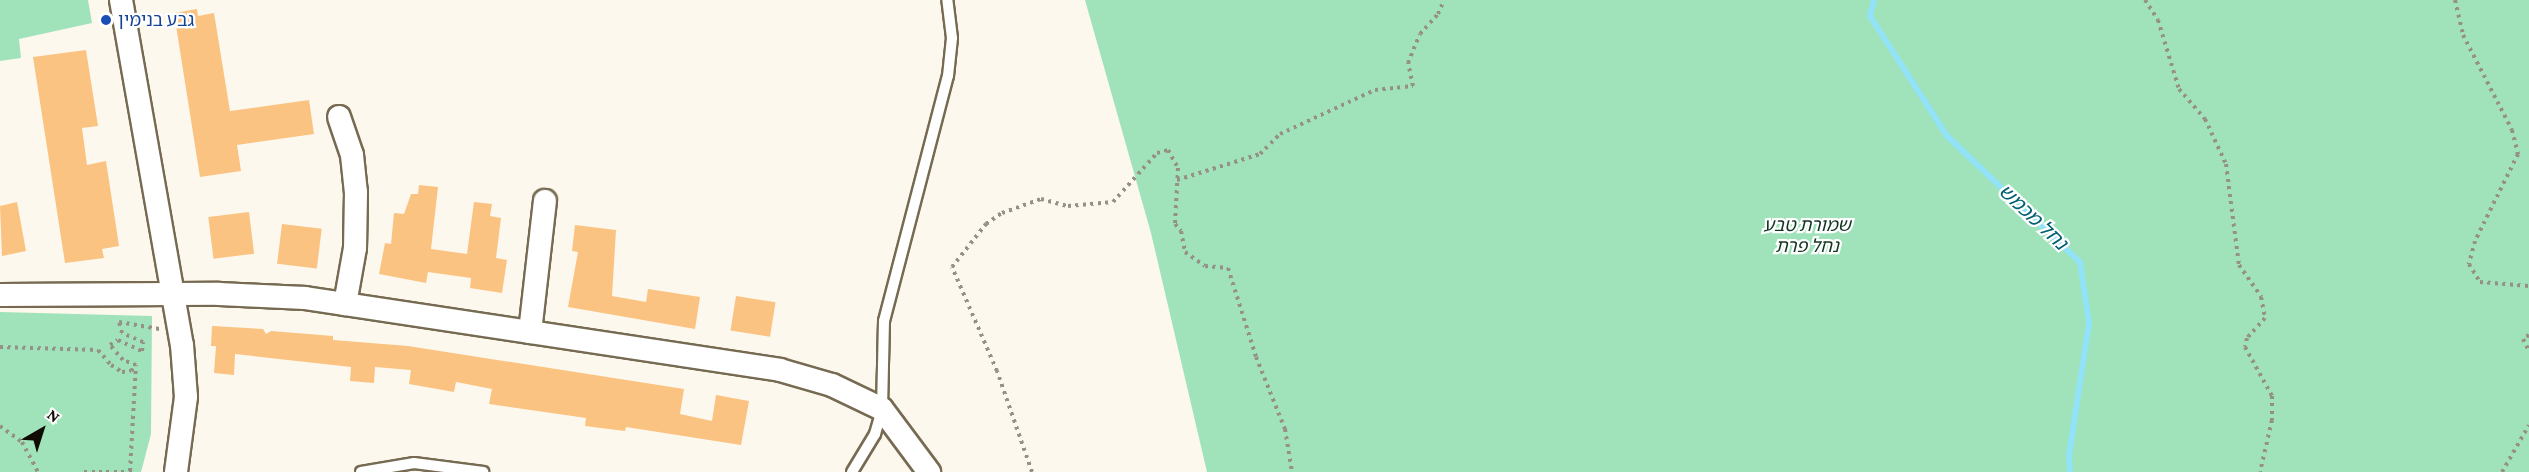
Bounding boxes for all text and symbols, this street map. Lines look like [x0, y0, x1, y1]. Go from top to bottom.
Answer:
place label: גבע בנימין [118, 9, 194, 31]
marker: גבע בנימין [99, 13, 113, 27]
water label: נחל מכמש [1994, 179, 2072, 255]
park label: שמורת טבע נחל פרת [1763, 215, 1851, 258]
north arrow [12, 400, 72, 460]
text: N [44, 406, 63, 426]

